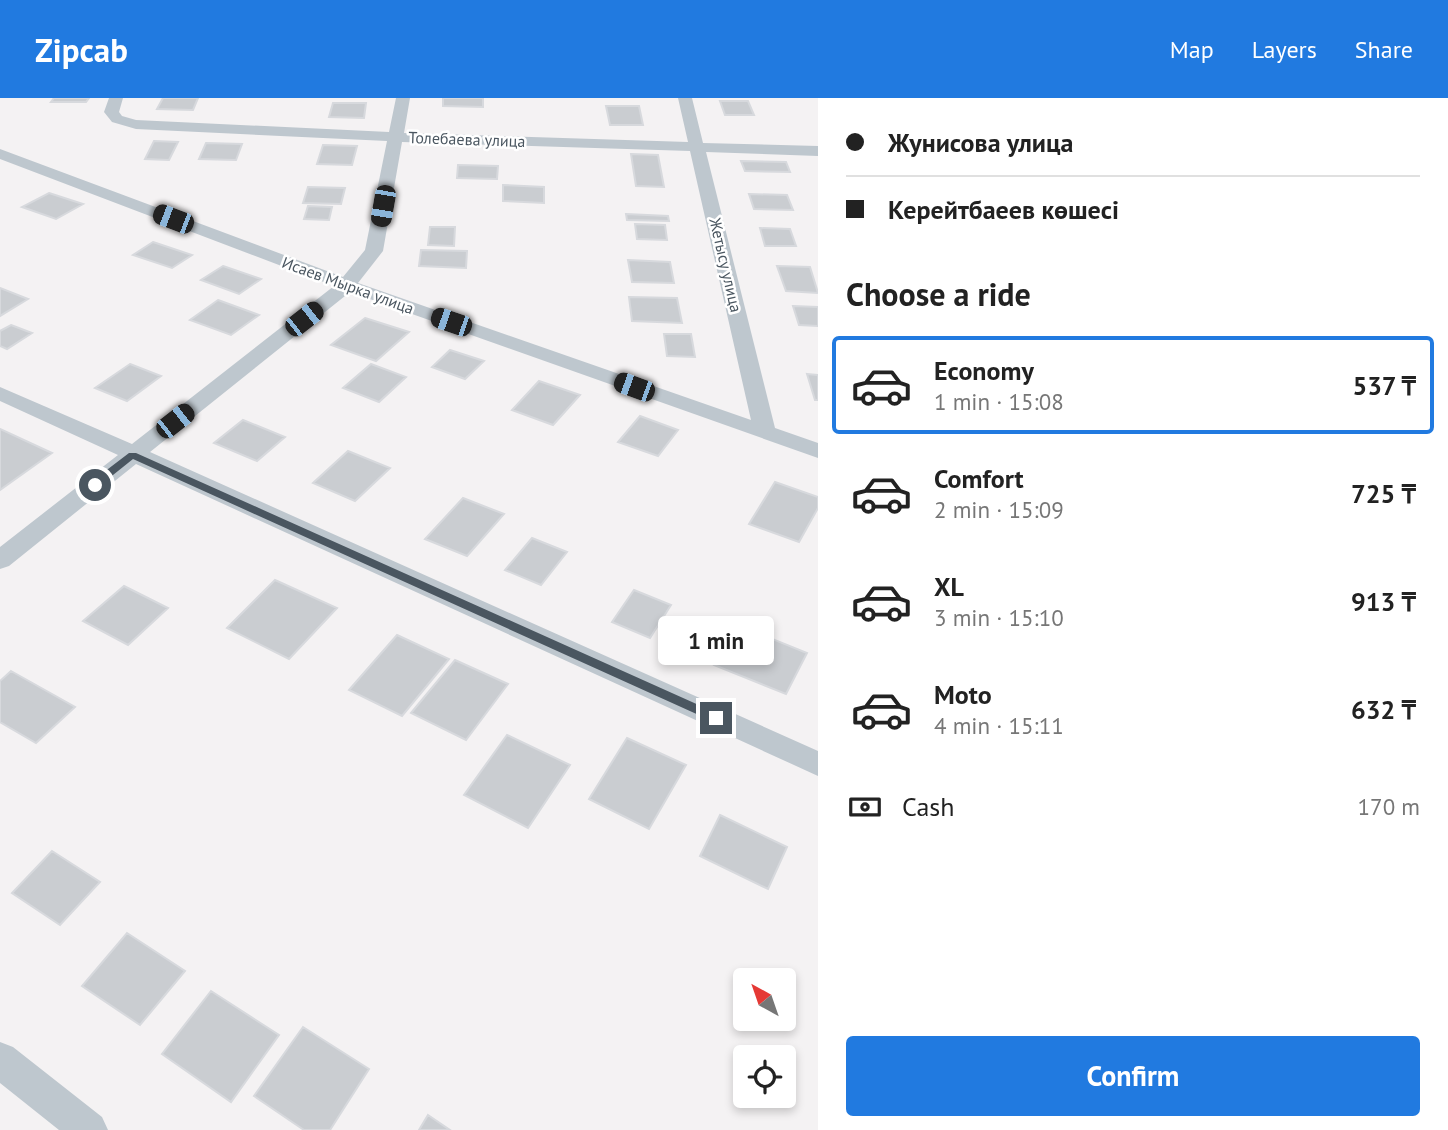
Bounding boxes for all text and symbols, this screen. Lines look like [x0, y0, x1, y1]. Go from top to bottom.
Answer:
text: Zipcab [35, 28, 128, 71]
text: Map [1170, 34, 1214, 65]
text: Layers [1252, 34, 1317, 65]
text: Share [1355, 34, 1413, 65]
text: Жунисова улица [888, 126, 1073, 159]
street label: Толебаева улица [408, 127, 526, 151]
car [370, 183, 397, 229]
text: Керейтбаеев көшесі [888, 193, 1119, 226]
car [150, 202, 197, 236]
street label: Жетысу улица [705, 215, 747, 314]
street label: Исаев Мырка улица [279, 252, 417, 318]
text: Choose a ride [846, 273, 1031, 315]
car [281, 298, 328, 340]
car [428, 305, 475, 339]
icon: car [850, 354, 913, 417]
text: Economy [934, 354, 1034, 387]
text: 537 ₸ [1352, 369, 1416, 402]
car [611, 370, 658, 404]
text: 1 min · 15:08 [934, 387, 1064, 416]
car [152, 400, 199, 442]
icon: car [850, 462, 913, 525]
text: Comfort [934, 462, 1024, 495]
route start [79, 469, 111, 501]
text: 725 ₸ [1351, 477, 1416, 510]
text: 2 min · 15:09 [934, 495, 1064, 524]
icon: car [850, 570, 913, 633]
text: XL [934, 570, 964, 603]
text: 913 ₸ [1351, 585, 1416, 618]
text: 3 min · 15:10 [934, 603, 1064, 632]
callout: 1 min [658, 616, 774, 666]
text: 1 min [688, 626, 744, 655]
icon: car [850, 678, 913, 741]
text: Moto [934, 678, 992, 711]
text: 632 ₸ [1351, 693, 1416, 726]
route end [700, 702, 732, 734]
text: 4 min · 15:11 [934, 711, 1064, 740]
icon: cash [846, 788, 884, 826]
text: Cash [902, 790, 954, 823]
text: 170 m [1358, 792, 1420, 821]
north arrow [733, 968, 796, 1031]
map controls [733, 968, 796, 1108]
button: Confirm [846, 1036, 1420, 1116]
button: locate [733, 1045, 796, 1108]

